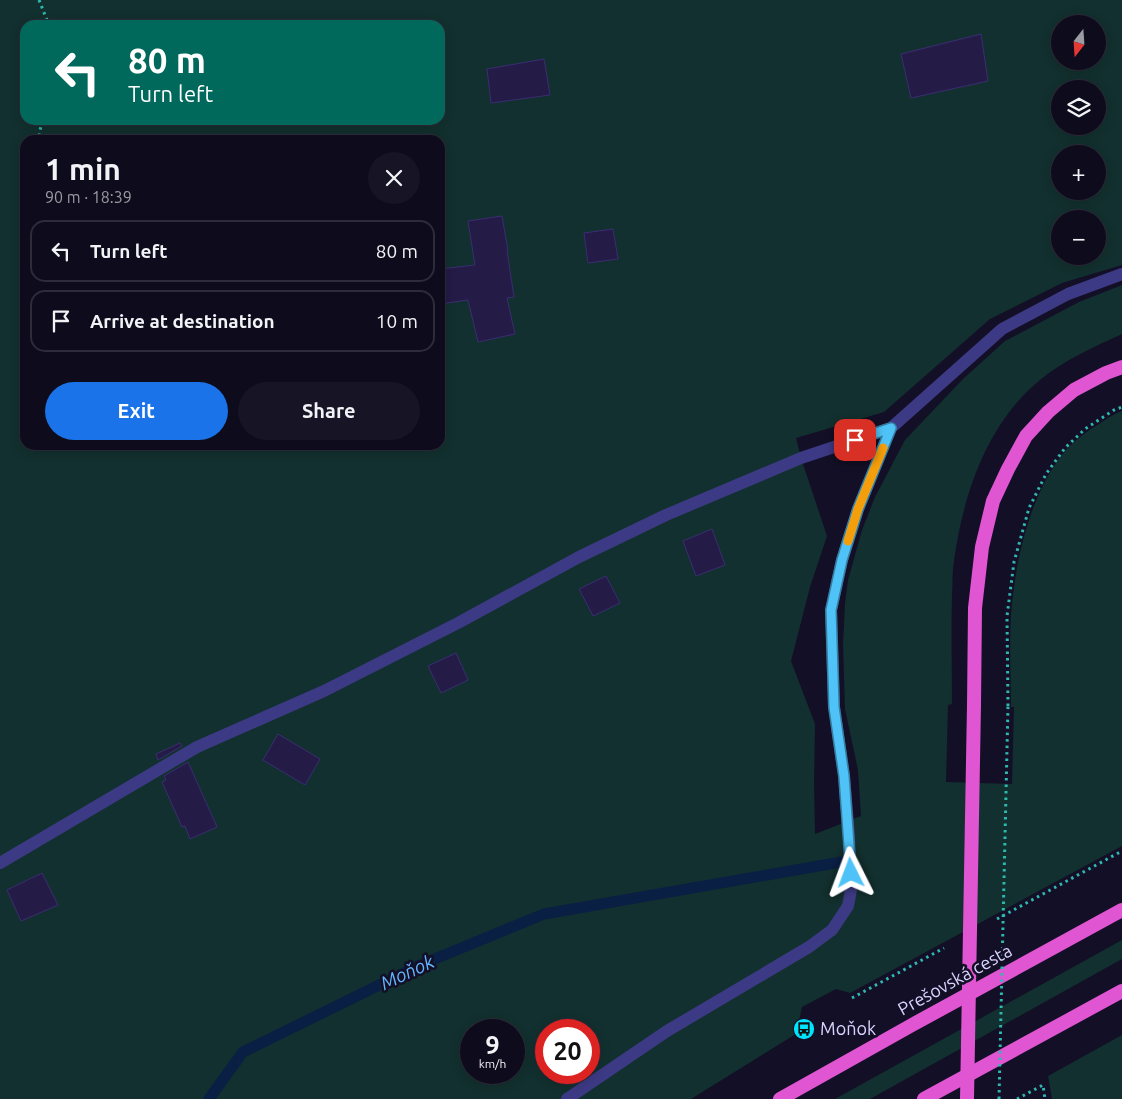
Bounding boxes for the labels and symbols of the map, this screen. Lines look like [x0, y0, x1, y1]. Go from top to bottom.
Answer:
north arrow [1051, 15, 1106, 70]
pin [834, 419, 876, 461]
position arrow [824, 846, 876, 898]
street label: Prešovská cesta [894, 940, 1015, 1019]
water label: Moňok [377, 950, 438, 994]
bus stop icon: Moňok [792, 1017, 816, 1041]
place label: Moňok [820, 1018, 876, 1038]
speed limit sign: 20 [535, 1019, 600, 1084]

